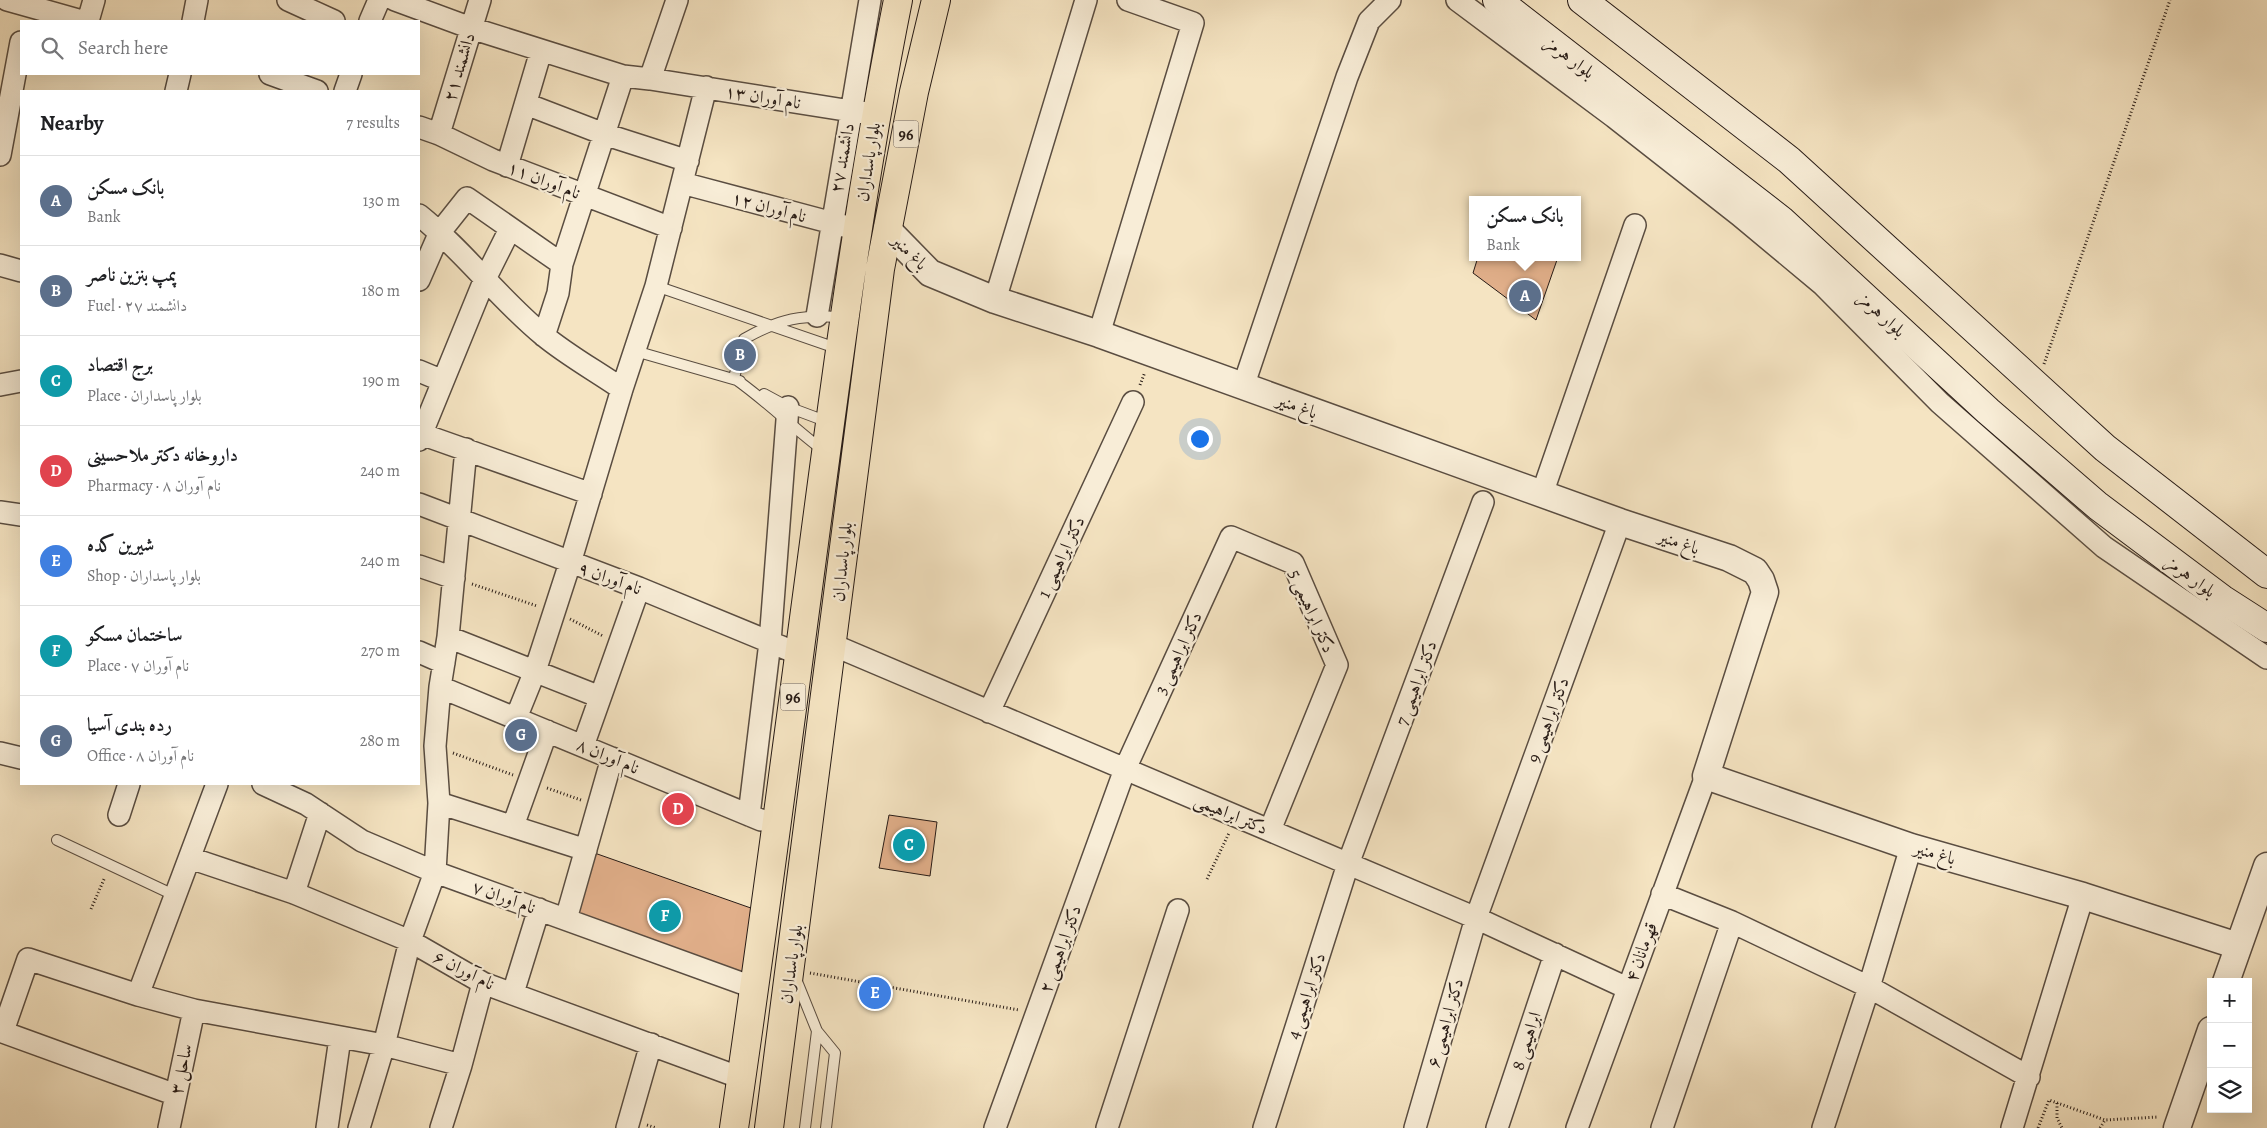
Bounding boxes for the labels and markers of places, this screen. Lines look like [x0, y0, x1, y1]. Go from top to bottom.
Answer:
pin: A [1509, 277, 1541, 315]
pin: B [724, 336, 756, 374]
pin: G [505, 716, 537, 754]
pin: D [662, 790, 694, 828]
pin: C [893, 826, 925, 864]
pin: F [649, 897, 681, 935]
pin: E [859, 974, 891, 1012]

